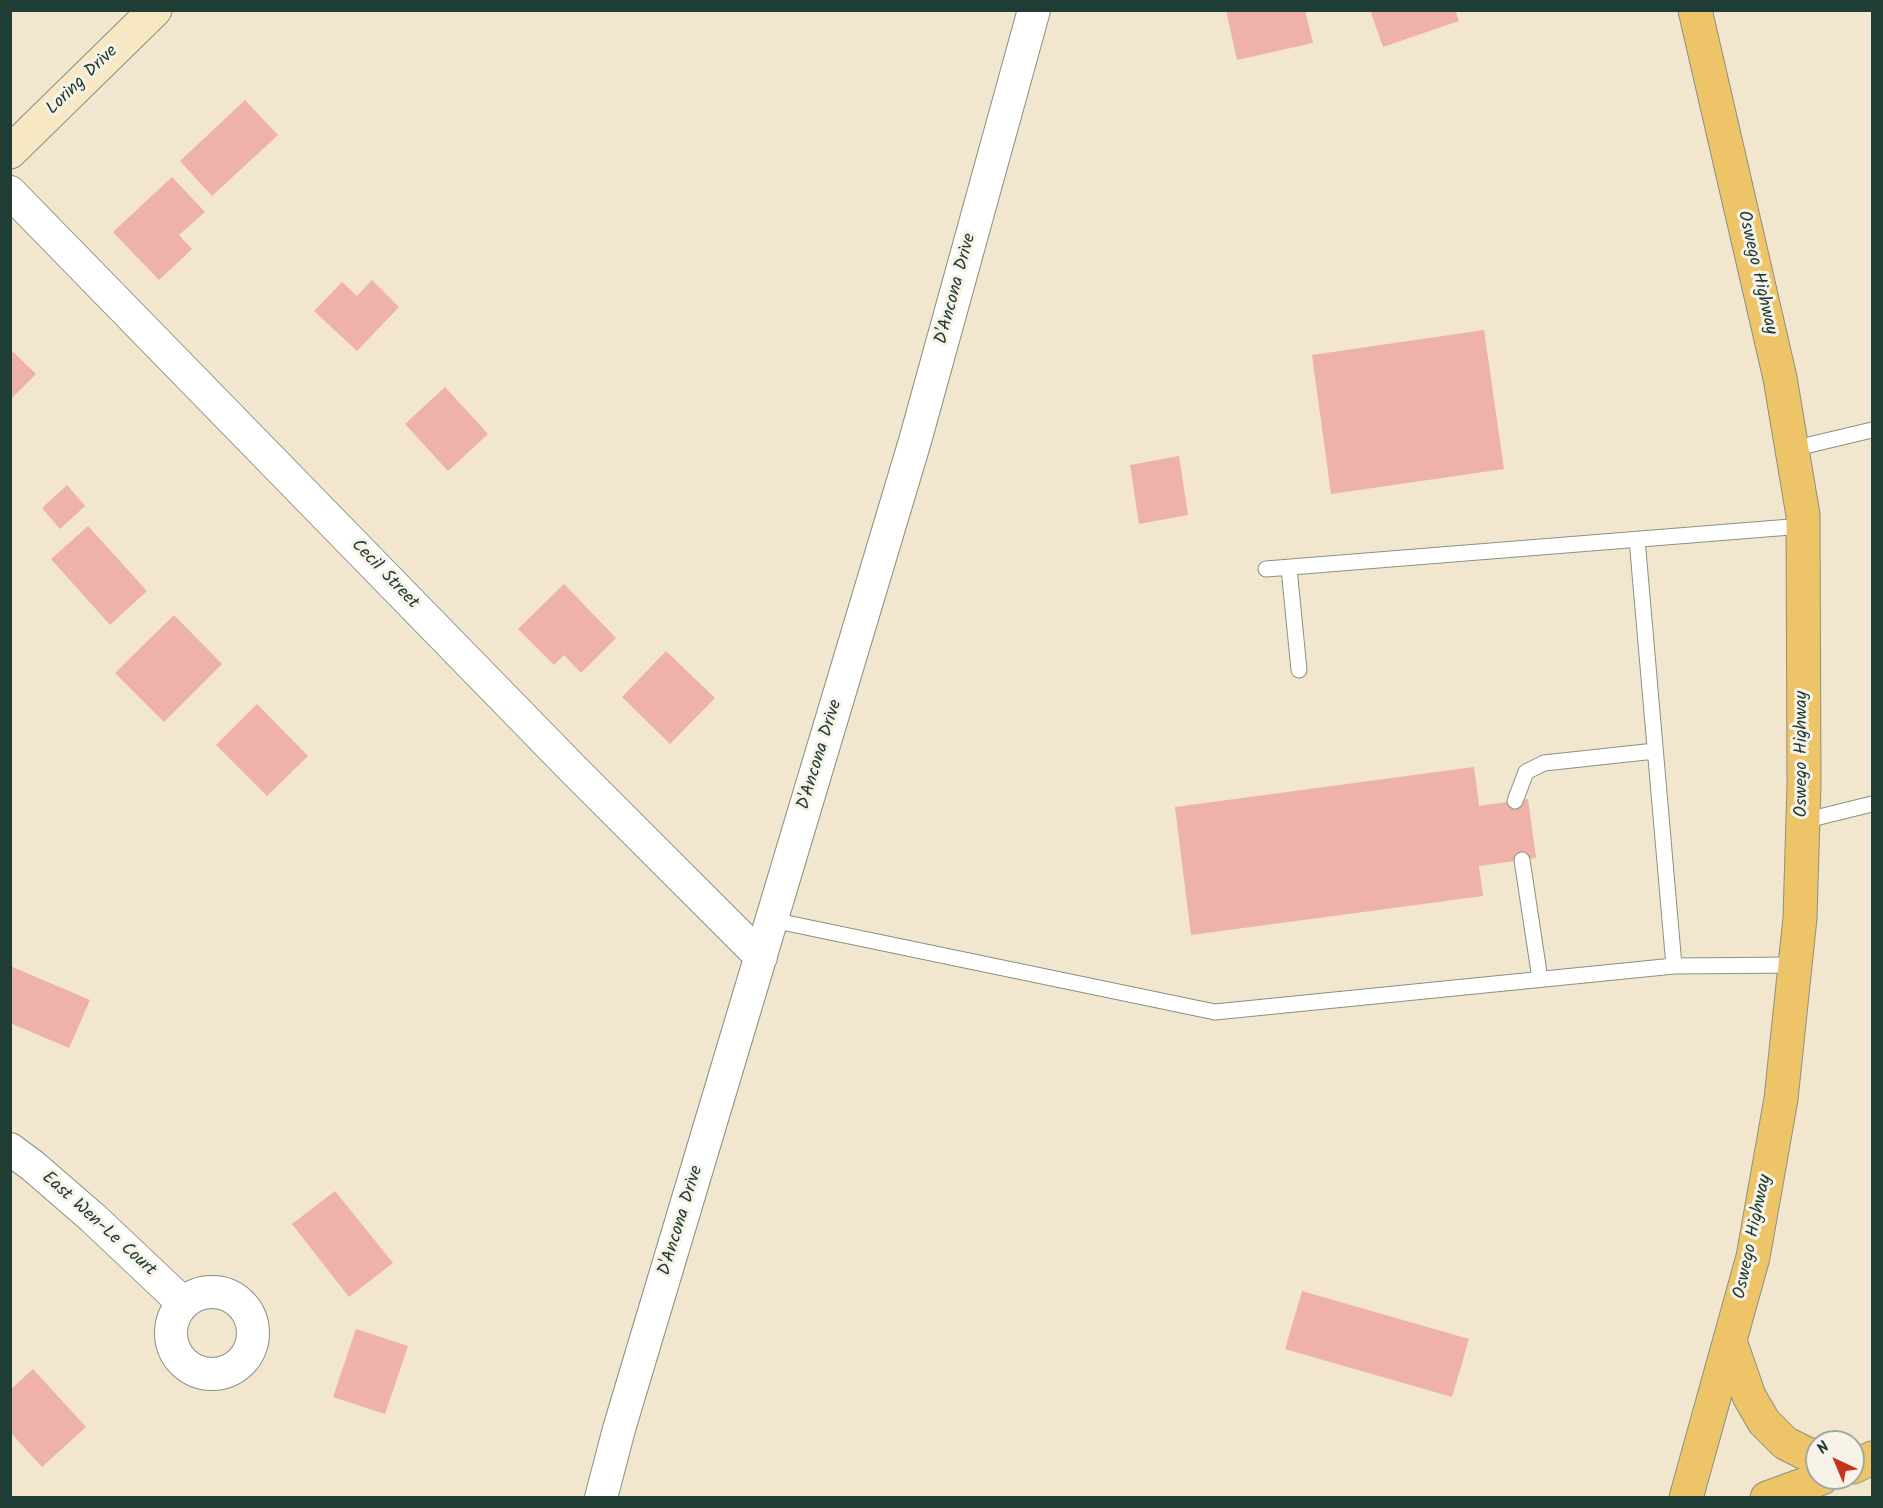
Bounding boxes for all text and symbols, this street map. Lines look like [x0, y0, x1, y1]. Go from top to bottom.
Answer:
street label: Loring Drive [43, 42, 123, 120]
street label: Oswego Highway [1731, 209, 1781, 337]
street label: D'Ancona Drive [932, 231, 982, 347]
street label: Cecil Street [346, 536, 422, 614]
street label: Oswego Highway [1792, 691, 1814, 817]
street label: D'Ancona Drive [794, 697, 848, 813]
street label: D'Ancona Drive [655, 1163, 709, 1279]
street label: East Wen-Le Court [36, 1168, 160, 1282]
street label: Oswego Highway [1730, 1173, 1778, 1301]
north arrow [1805, 1430, 1865, 1490]
text: N [1811, 1436, 1836, 1461]

